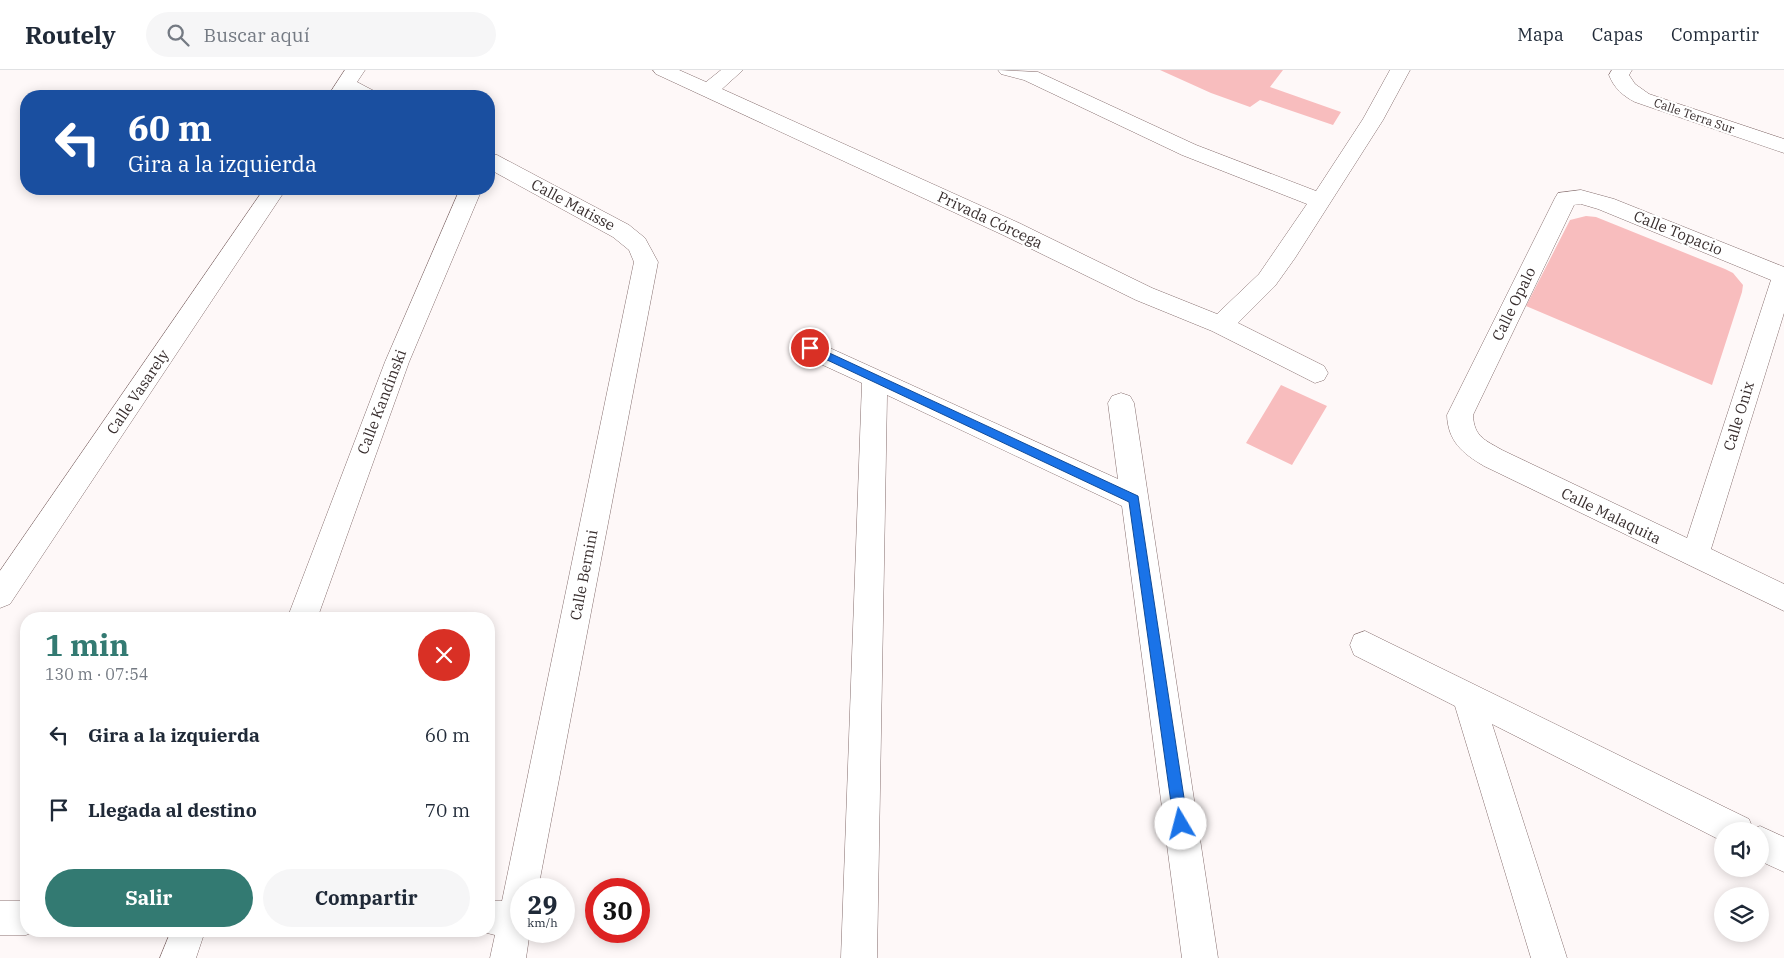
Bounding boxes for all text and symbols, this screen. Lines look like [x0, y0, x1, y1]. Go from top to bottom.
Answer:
search box [146, 12, 496, 57]
text: Routely [25, 19, 116, 51]
icon: search [164, 21, 192, 49]
text: Buscar aquí [204, 23, 310, 47]
text: Mapa [1517, 23, 1564, 46]
text: Capas [1592, 23, 1643, 46]
text: Compartir [1671, 23, 1759, 46]
street label: Calle Terra Sur [1652, 95, 1737, 137]
text: 60 m [128, 105, 212, 151]
icon: left [45, 110, 110, 175]
text: Gira a la izquierda [128, 149, 317, 178]
street label: Calle Matisse [528, 175, 618, 235]
street label: Privada Córcega [935, 187, 1046, 252]
street label: Calle Topacio [1631, 206, 1725, 259]
street label: Calle Opalo [1488, 264, 1540, 344]
pin [789, 327, 831, 369]
icon: arrive [796, 334, 824, 362]
street label: Calle Vasarely [102, 346, 173, 438]
street label: Calle Kandinski [353, 346, 410, 457]
street label: Calle Onix [1719, 379, 1758, 453]
street label: Calle Malaquita [1558, 483, 1664, 548]
street label: Calle Bernini [565, 528, 602, 622]
text: 1 min [45, 625, 129, 664]
button: close [418, 629, 470, 681]
text: 130 m · 07:54 [45, 664, 148, 684]
icon: left [45, 721, 73, 749]
text: Gira a la izquierda [88, 723, 260, 747]
text: 60 m [425, 723, 470, 747]
icon: arrive [45, 796, 73, 824]
position arrow [1154, 797, 1206, 849]
text: Llegada al destino [88, 798, 257, 822]
text: 70 m [425, 798, 470, 822]
map controls [1714, 822, 1769, 942]
button: sound [1714, 822, 1769, 877]
button: Salir [45, 869, 253, 927]
button: Compartir [263, 869, 470, 927]
speed limit sign: 30 [585, 878, 650, 943]
button: layers [1714, 887, 1769, 942]
text: 29 [527, 888, 558, 921]
text: km/h [527, 915, 558, 930]

